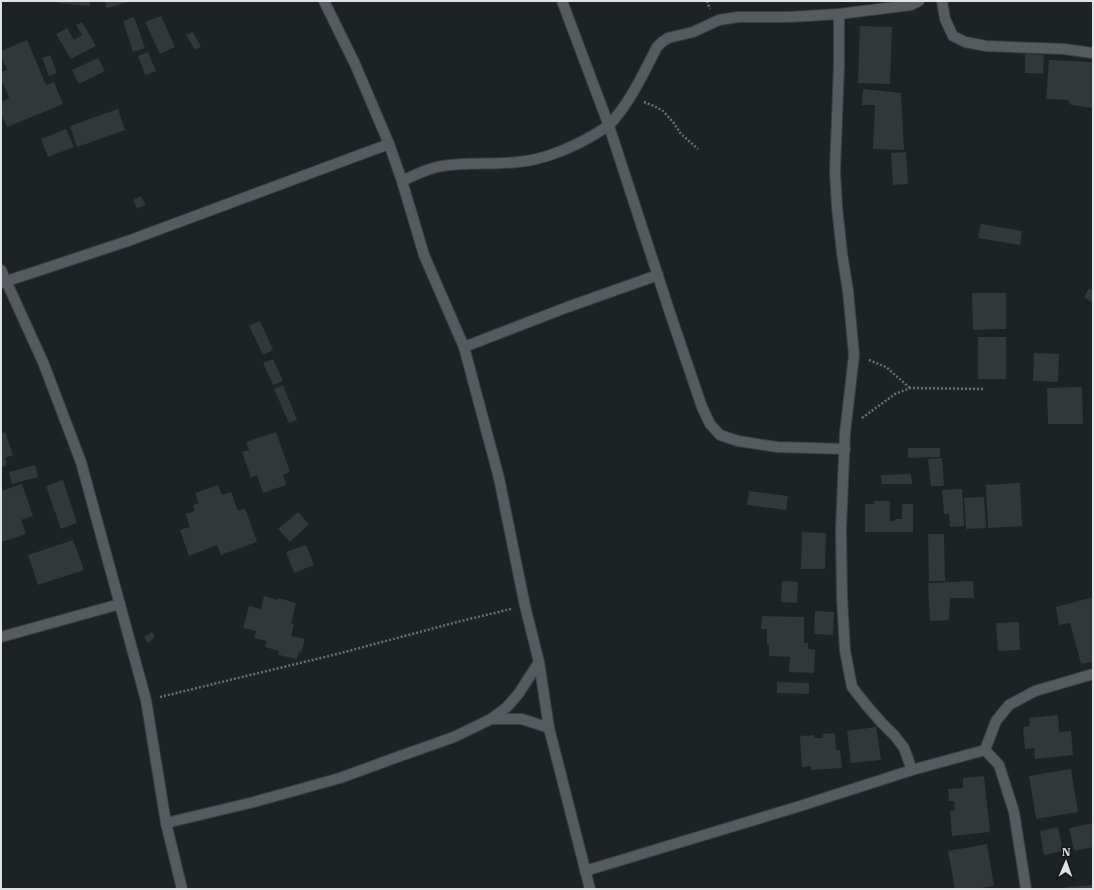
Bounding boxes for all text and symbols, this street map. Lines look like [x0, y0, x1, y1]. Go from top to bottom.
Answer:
north arrow [1046, 842, 1086, 882]
text: N [1062, 845, 1071, 859]

